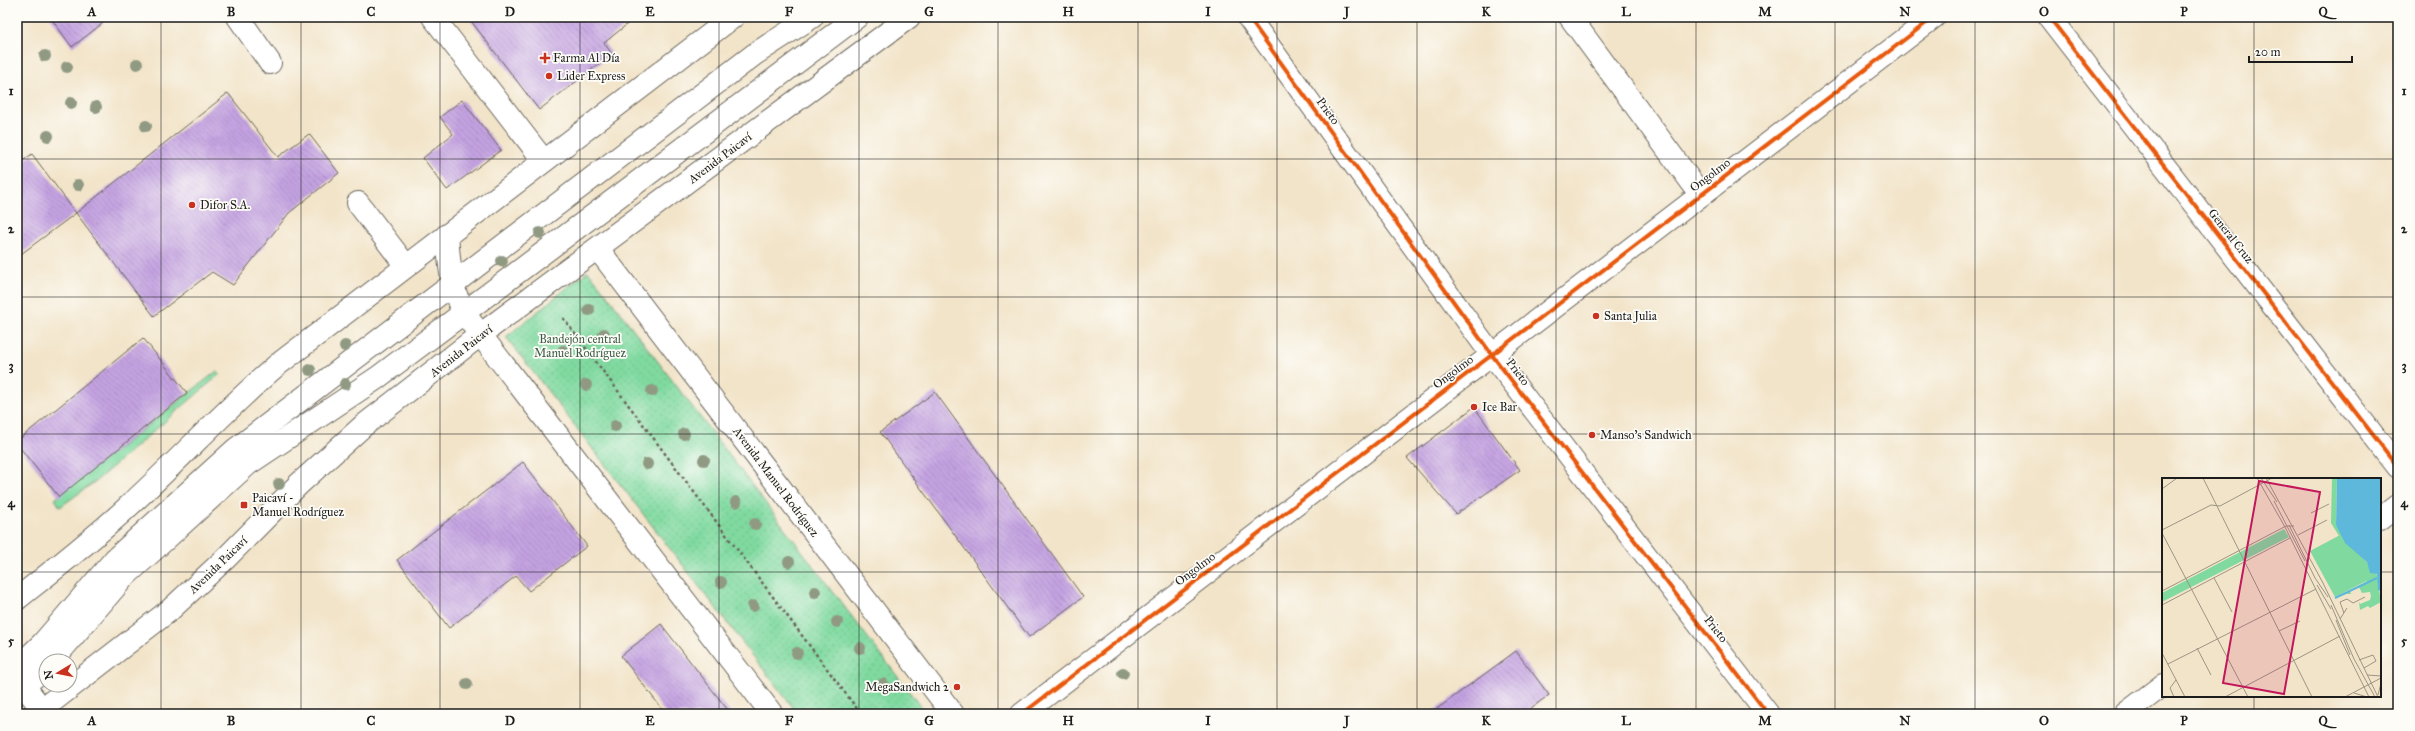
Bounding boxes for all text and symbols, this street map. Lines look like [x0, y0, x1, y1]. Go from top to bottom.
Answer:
text: A [87, 4, 97, 20]
text: B [227, 4, 236, 20]
text: C [367, 4, 376, 20]
text: D [505, 4, 515, 20]
text: E [645, 4, 655, 20]
text: F [785, 4, 794, 20]
text: G [924, 4, 934, 20]
text: H [1062, 4, 1074, 20]
text: I [1205, 4, 1211, 20]
text: J [1342, 4, 1350, 20]
text: K [1481, 4, 1491, 20]
text: L [1621, 4, 1631, 20]
text: M [1758, 4, 1772, 20]
text: N [1899, 4, 1911, 20]
text: O [2039, 4, 2049, 20]
text: P [2180, 4, 2188, 20]
text: Q [2318, 4, 2337, 20]
scale bar [2249, 38, 2352, 64]
text: 20 m [2255, 45, 2281, 59]
place label: Farma Al Día [553, 51, 621, 65]
marker: Farma Al Día [540, 53, 550, 63]
place label: Lider Express [557, 69, 625, 83]
marker: Lider Express [544, 71, 554, 81]
text: 1 [8, 83, 14, 99]
text: 1 [2401, 83, 2407, 99]
street label: Prieto [1314, 95, 1342, 127]
street label: Avenida Paicaví [685, 129, 755, 187]
street label: Ongolmo [1687, 155, 1733, 195]
place label: Difor S.A. [200, 198, 250, 212]
marker: Difor S.A. [187, 200, 197, 210]
street label: General Cruz [2205, 206, 2257, 266]
text: 2 [8, 221, 15, 237]
text: 2 [2401, 221, 2408, 237]
place label: Santa Julia [1604, 309, 1658, 324]
marker: Santa Julia [1591, 311, 1601, 321]
street label: Avenida Paicaví [426, 322, 496, 380]
park label: Bandejón central Manuel Rodríguez [534, 332, 626, 361]
street label: Ongolmo [1430, 352, 1476, 392]
street label: Prieto [1503, 356, 1533, 388]
text: 3 [8, 358, 14, 374]
text: 3 [2401, 358, 2407, 374]
place label: Ice Bar [1482, 400, 1518, 414]
marker: Ice Bar [1469, 402, 1479, 412]
street label: Avenida Manuel Rodríguez [729, 424, 822, 541]
place label: Manso's Sandwich [1600, 428, 1692, 442]
marker: Manso's Sandwich [1587, 430, 1597, 440]
inset map [2162, 478, 2381, 697]
place label: Paicaví - Manuel Rodríguez [252, 491, 345, 520]
text: 4 [7, 495, 15, 511]
text: 4 [2400, 495, 2408, 511]
marker: Paicaví - Manuel Rodríguez [239, 500, 249, 510]
street label: Avenida Paicaví [185, 533, 251, 597]
street label: Ongolmo [1172, 549, 1218, 589]
street label: Prieto [1701, 613, 1731, 645]
text: 5 [8, 633, 15, 649]
text: 5 [2401, 633, 2408, 649]
north arrow [38, 653, 78, 693]
text: N [41, 668, 56, 680]
place label: MegaSandwich 2 [865, 680, 949, 695]
marker: MegaSandwich 2 [952, 682, 962, 692]
text: A [87, 713, 97, 729]
text: B [227, 713, 236, 729]
text: C [367, 713, 376, 729]
text: D [505, 713, 515, 729]
text: E [645, 713, 655, 729]
text: F [785, 713, 794, 729]
text: G [924, 713, 934, 729]
text: H [1062, 713, 1074, 729]
text: I [1205, 713, 1211, 729]
text: J [1342, 713, 1350, 729]
text: K [1481, 713, 1491, 729]
text: L [1621, 713, 1631, 729]
text: M [1758, 713, 1772, 729]
text: N [1899, 713, 1911, 729]
text: O [2039, 713, 2049, 729]
text: P [2180, 713, 2188, 729]
text: Q [2318, 713, 2337, 729]

